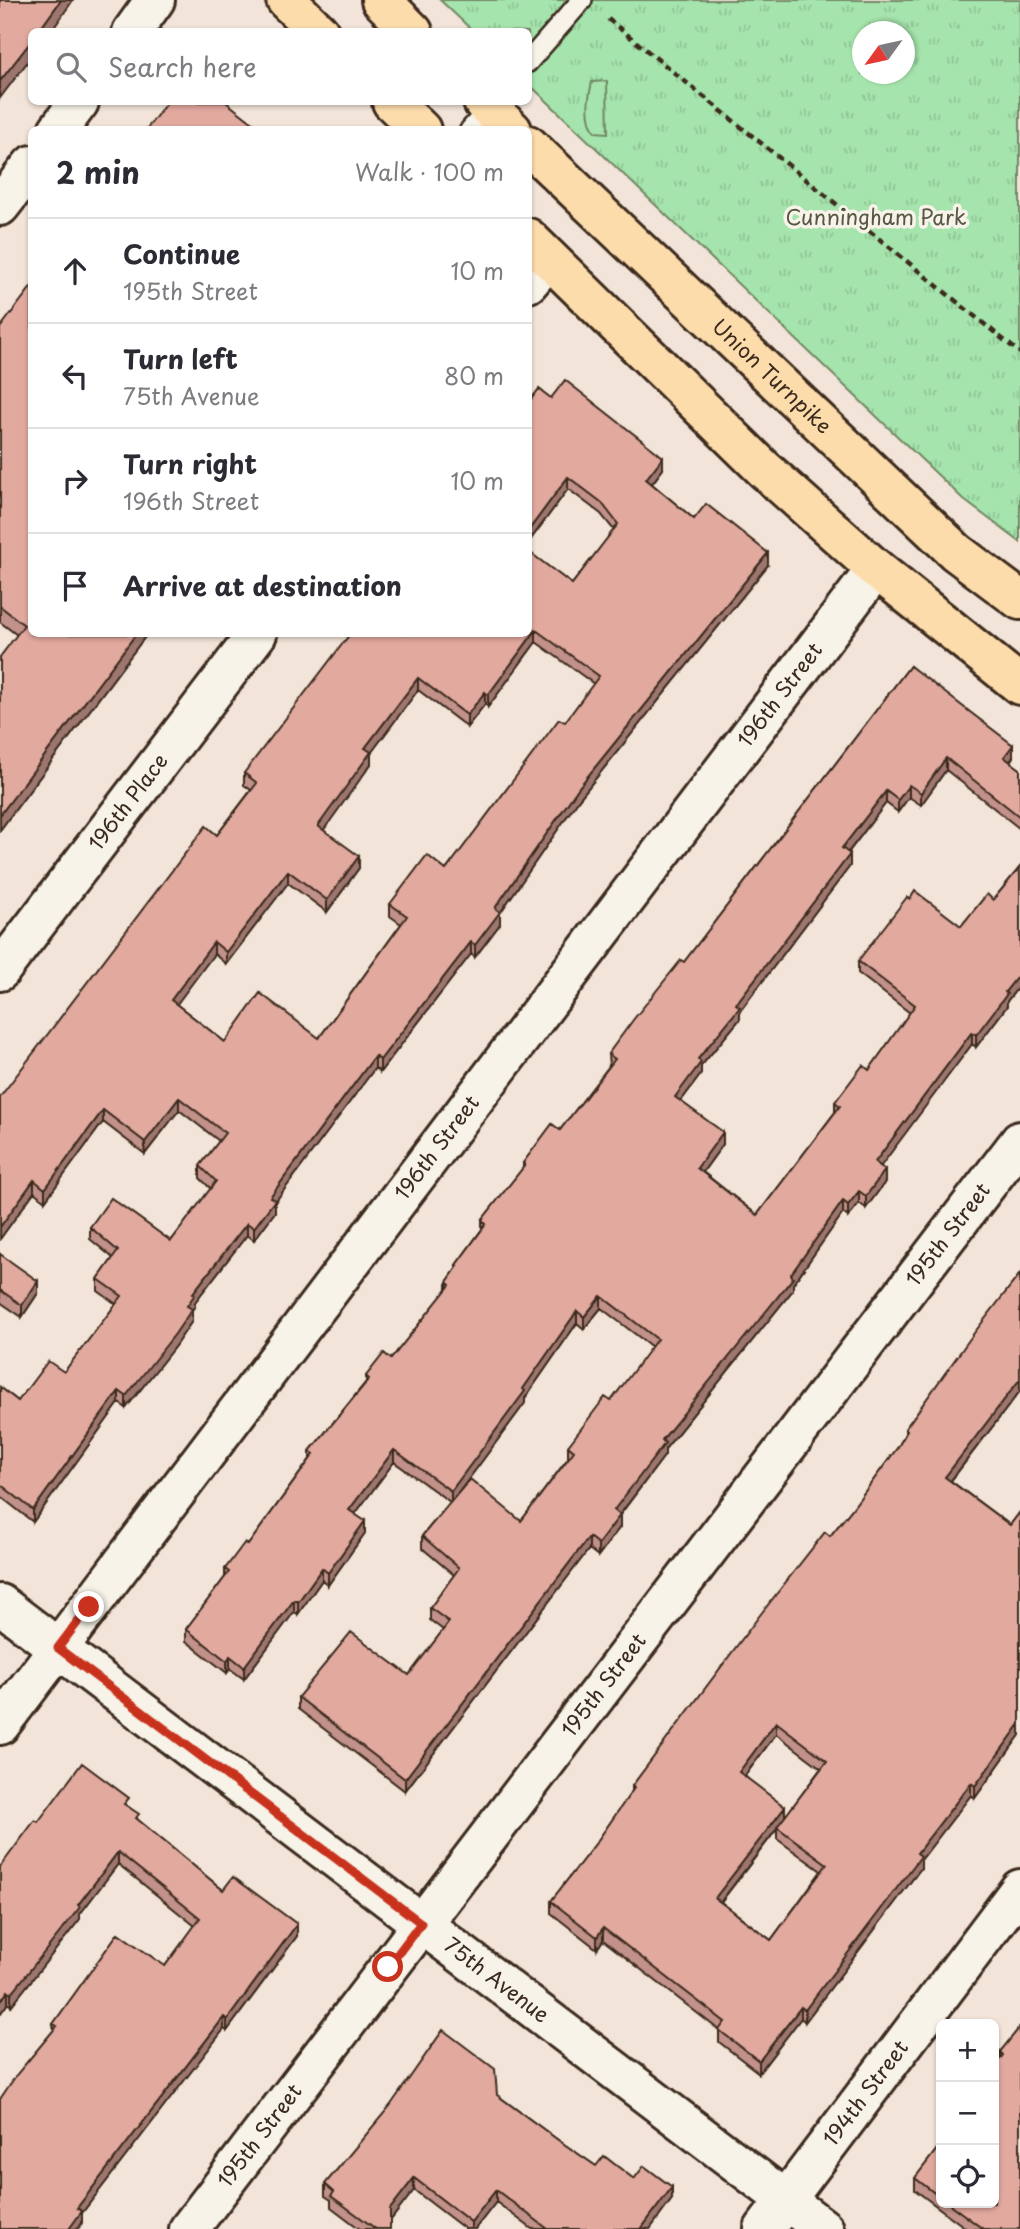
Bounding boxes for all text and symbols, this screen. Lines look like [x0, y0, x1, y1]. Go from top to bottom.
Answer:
north arrow [852, 21, 915, 84]
search box [28, 28, 532, 105]
text: Search here [108, 47, 257, 86]
icon: search [52, 48, 90, 86]
text: 2 min [56, 149, 140, 194]
text: Walk · 100 m [355, 154, 504, 189]
park label: Cunningham Park [785, 200, 967, 232]
text: Continue [123, 234, 240, 273]
icon: ahead [56, 252, 94, 290]
text: 10 m [450, 253, 504, 288]
text: 195th Street [123, 273, 258, 308]
street label: Union Turnpike [706, 310, 840, 440]
text: Turn left [123, 339, 238, 378]
icon: left [56, 357, 94, 395]
text: 80 m [444, 358, 504, 393]
text: 75th Avenue [123, 378, 260, 413]
text: Turn right [123, 444, 257, 483]
icon: right [56, 462, 94, 500]
text: 10 m [450, 463, 504, 498]
text: 196th Street [123, 483, 259, 518]
text: Arrive at destination [123, 566, 402, 605]
icon: arrive [56, 567, 94, 605]
street label: 196th Street [728, 635, 829, 753]
street label: 196th Place [79, 746, 175, 857]
street label: 196th Street [385, 1088, 486, 1206]
street label: 195th Street [897, 1175, 997, 1292]
route end [73, 1591, 104, 1622]
street label: 195th Street [552, 1625, 653, 1743]
street label: 75th Avenue [438, 1928, 557, 2029]
route start [372, 1951, 403, 1982]
map controls [936, 2019, 999, 2208]
button: + [936, 2019, 999, 2082]
street label: 194th Street [814, 2032, 915, 2152]
street label: 195th Street [208, 2076, 309, 2194]
button: − [936, 2082, 999, 2145]
button: locate [936, 2145, 999, 2208]

